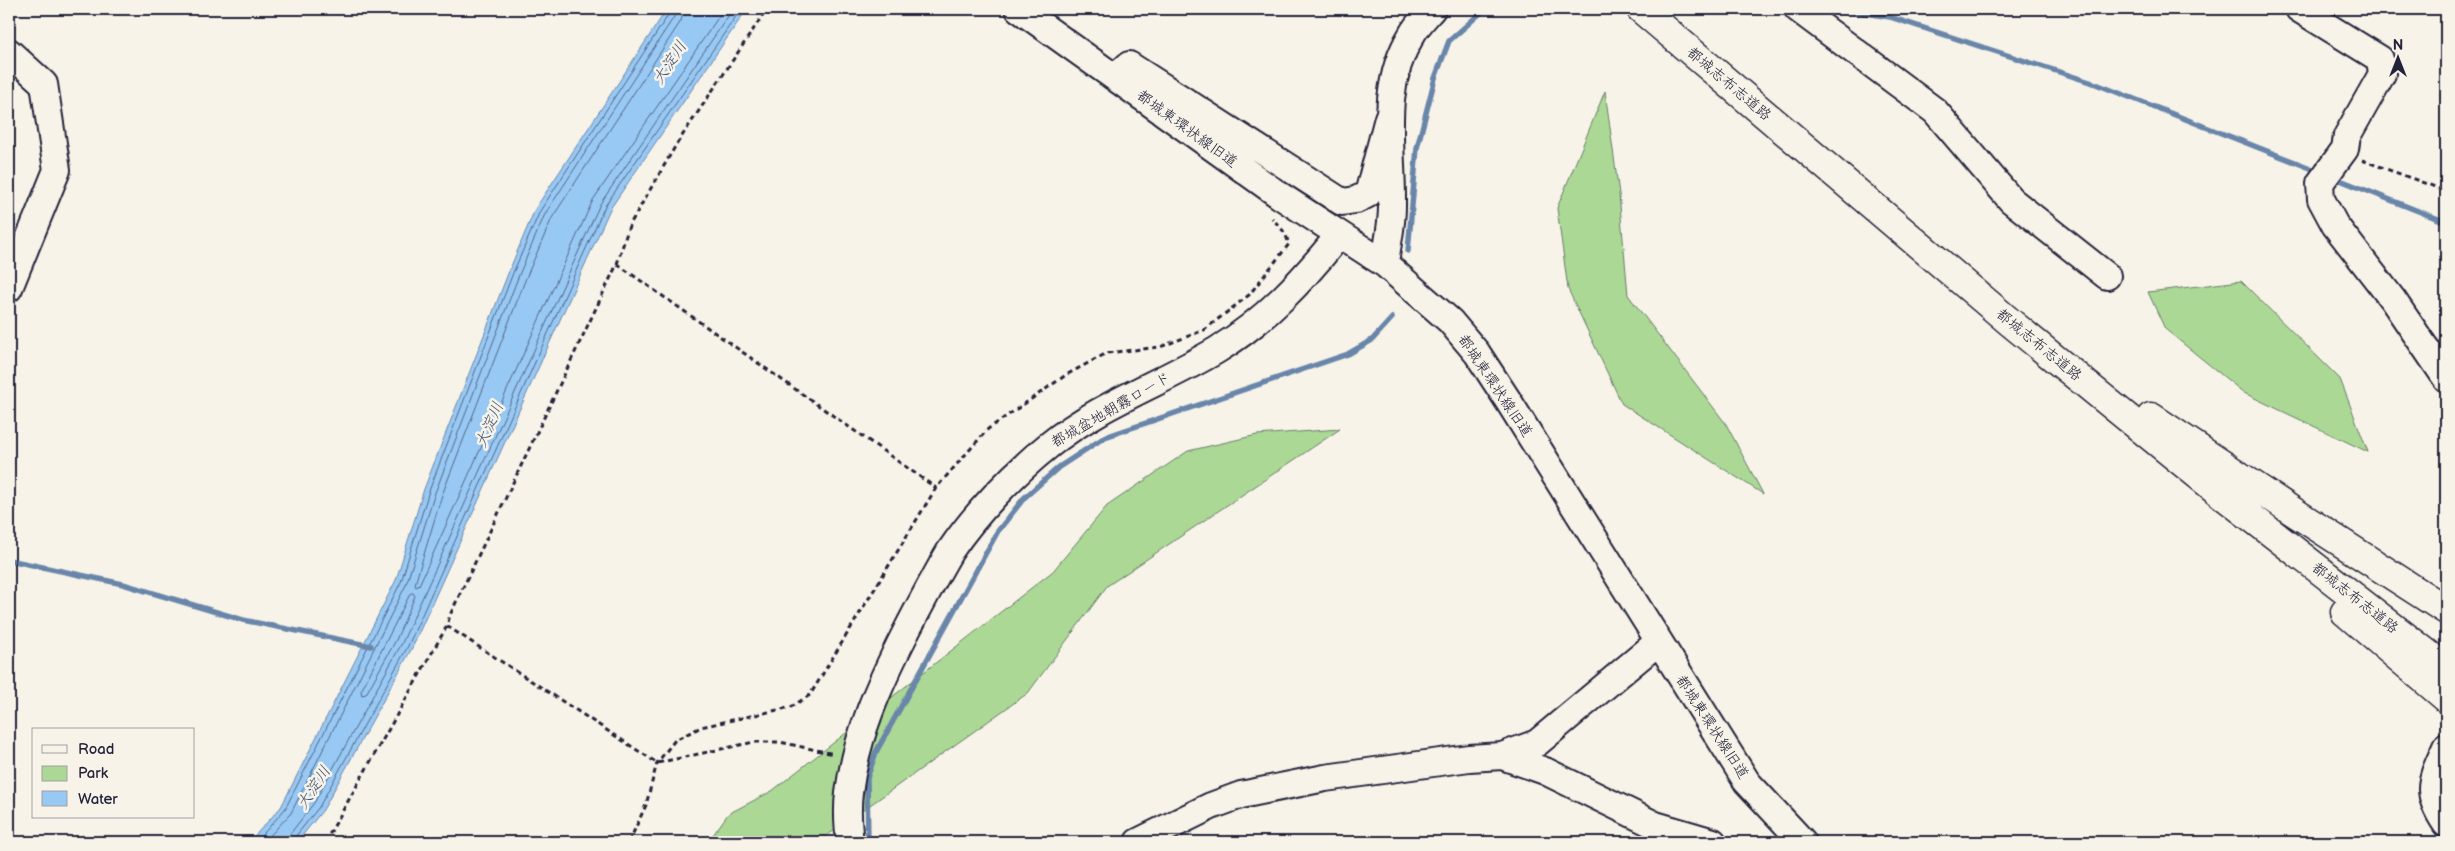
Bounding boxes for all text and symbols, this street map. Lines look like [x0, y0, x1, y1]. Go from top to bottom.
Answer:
north arrow [2372, 32, 2422, 82]
text: N [2393, 37, 2403, 54]
water label: 大淀川 [649, 38, 691, 88]
street label: 都城志布志道路 [1683, 43, 1775, 125]
street label: 都城東環状線旧道 [1133, 86, 1241, 172]
street label: 都城志布志道路 [1992, 305, 2086, 385]
street label: 都城東環状線旧道 [1454, 331, 1536, 441]
street label: 都城盆地朝霧ロード [1048, 368, 1174, 452]
water label: 大淀川 [472, 399, 508, 451]
street label: 都城志布志道路 [2308, 558, 2402, 638]
street label: 都城東環状線旧道 [1671, 671, 1753, 783]
legend [32, 728, 195, 818]
text: Road [78, 740, 114, 759]
water label: 大淀川 [293, 763, 335, 813]
text: Park [78, 764, 109, 783]
text: Water [78, 790, 118, 809]

